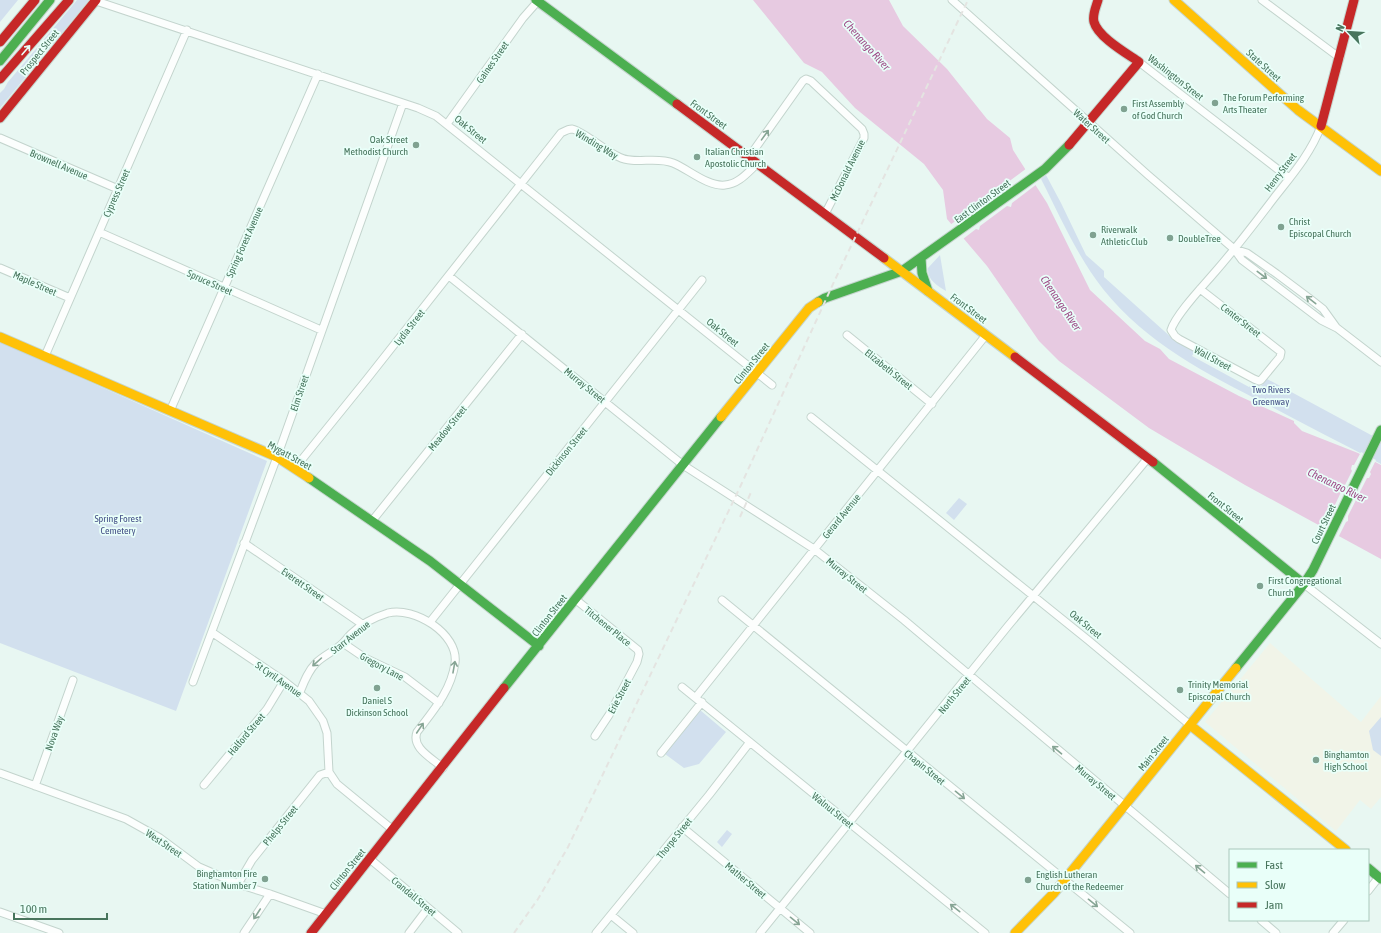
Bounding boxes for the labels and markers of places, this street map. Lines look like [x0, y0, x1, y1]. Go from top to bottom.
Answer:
place label: The Forum Performing Arts Theater [1223, 92, 1305, 115]
place label: First Assembly of God Church [1132, 98, 1184, 121]
marker: The Forum Performing Arts Theater [1210, 98, 1220, 108]
marker: First Assembly of God Church [1119, 104, 1129, 114]
place label: Oak Street Methodist Church [344, 134, 408, 157]
marker: Oak Street Methodist Church [411, 140, 421, 150]
place label: Italian Christian Apostolic Church [705, 146, 766, 169]
marker: Italian Christian Apostolic Church [692, 152, 702, 162]
place label: Christ Episcopal Church [1289, 216, 1351, 239]
marker: Christ Episcopal Church [1276, 222, 1286, 232]
place label: Riverwalk Athletic Club [1101, 224, 1148, 247]
marker: Riverwalk Athletic Club [1088, 230, 1098, 240]
marker: DoubleTree [1165, 233, 1175, 243]
place label: DoubleTree [1178, 233, 1221, 244]
place label: First Congregational Church [1268, 575, 1342, 598]
marker: First Congregational Church [1255, 581, 1265, 591]
place label: Trinity Memorial Episcopal Church [1188, 679, 1250, 702]
marker: Daniel S Dickinson School [372, 683, 382, 693]
marker: Trinity Memorial Episcopal Church [1175, 685, 1185, 695]
place label: Daniel S Dickinson School [346, 695, 408, 718]
place label: Binghamton High School [1324, 749, 1369, 772]
marker: Binghamton High School [1311, 755, 1321, 765]
place label: Binghamton Fire Station Number 7 [193, 868, 257, 891]
place label: English Lutheran Church of the Redeemer [1036, 869, 1125, 892]
marker: Binghamton Fire Station Number 7 [260, 874, 270, 884]
marker: English Lutheran Church of the Redeemer [1023, 875, 1033, 885]

